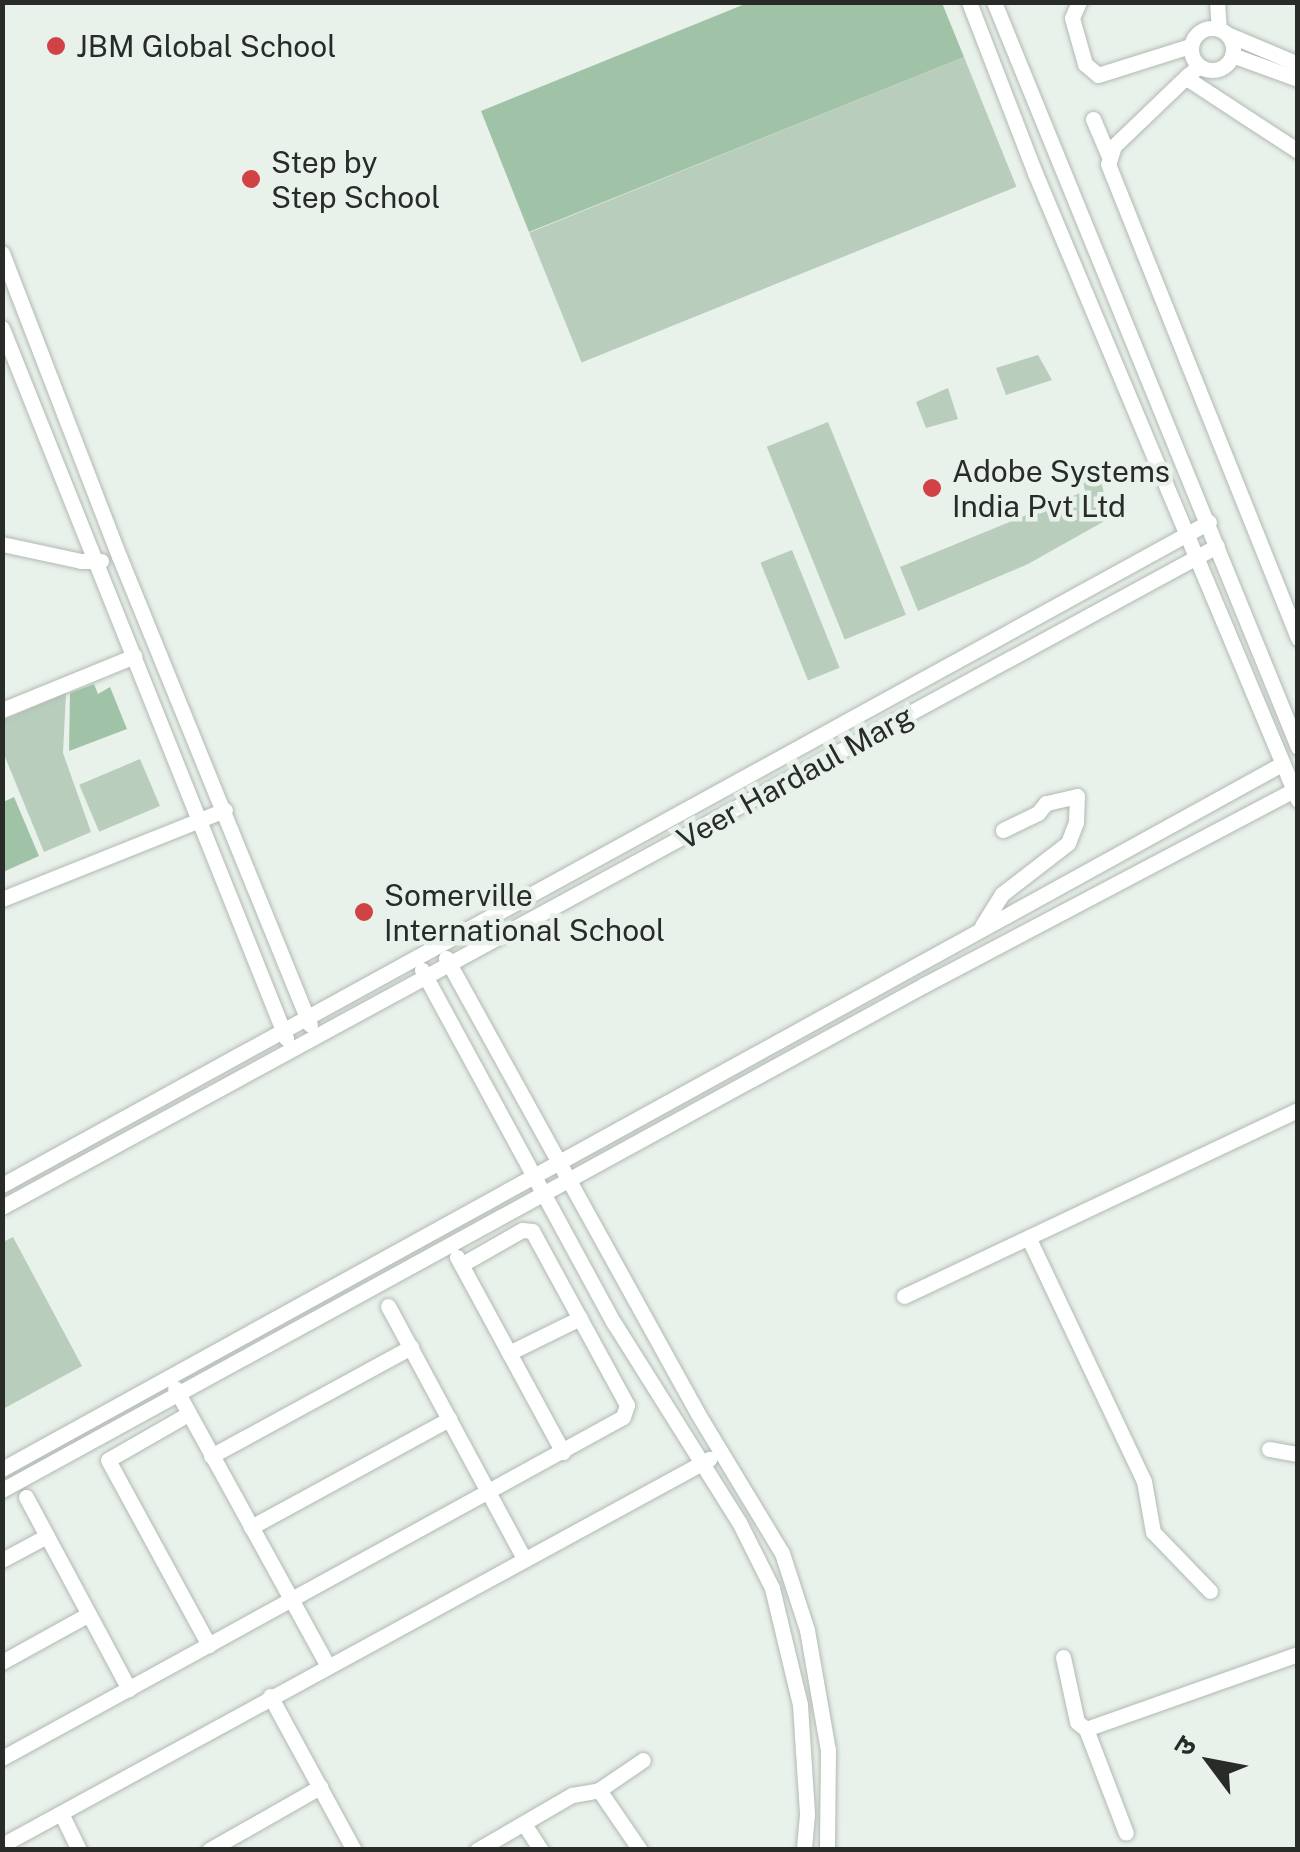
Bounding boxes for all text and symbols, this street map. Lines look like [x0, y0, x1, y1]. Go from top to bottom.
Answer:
place label: JBM Global School [76, 28, 336, 64]
marker: JBM Global School [45, 35, 67, 57]
place label: Step by Step School [271, 144, 440, 214]
marker: Step by Step School [240, 168, 262, 190]
place label: Adobe Systems India Pvt Ltd [952, 453, 1170, 524]
marker: Adobe Systems India Pvt Ltd [921, 477, 943, 499]
street label: Veer Hardaul Marg [671, 697, 919, 857]
place label: Somerville International School [384, 877, 665, 948]
marker: Somerville International School [353, 901, 375, 923]
north arrow [1160, 1712, 1260, 1812]
text: उ [1166, 1730, 1202, 1762]

